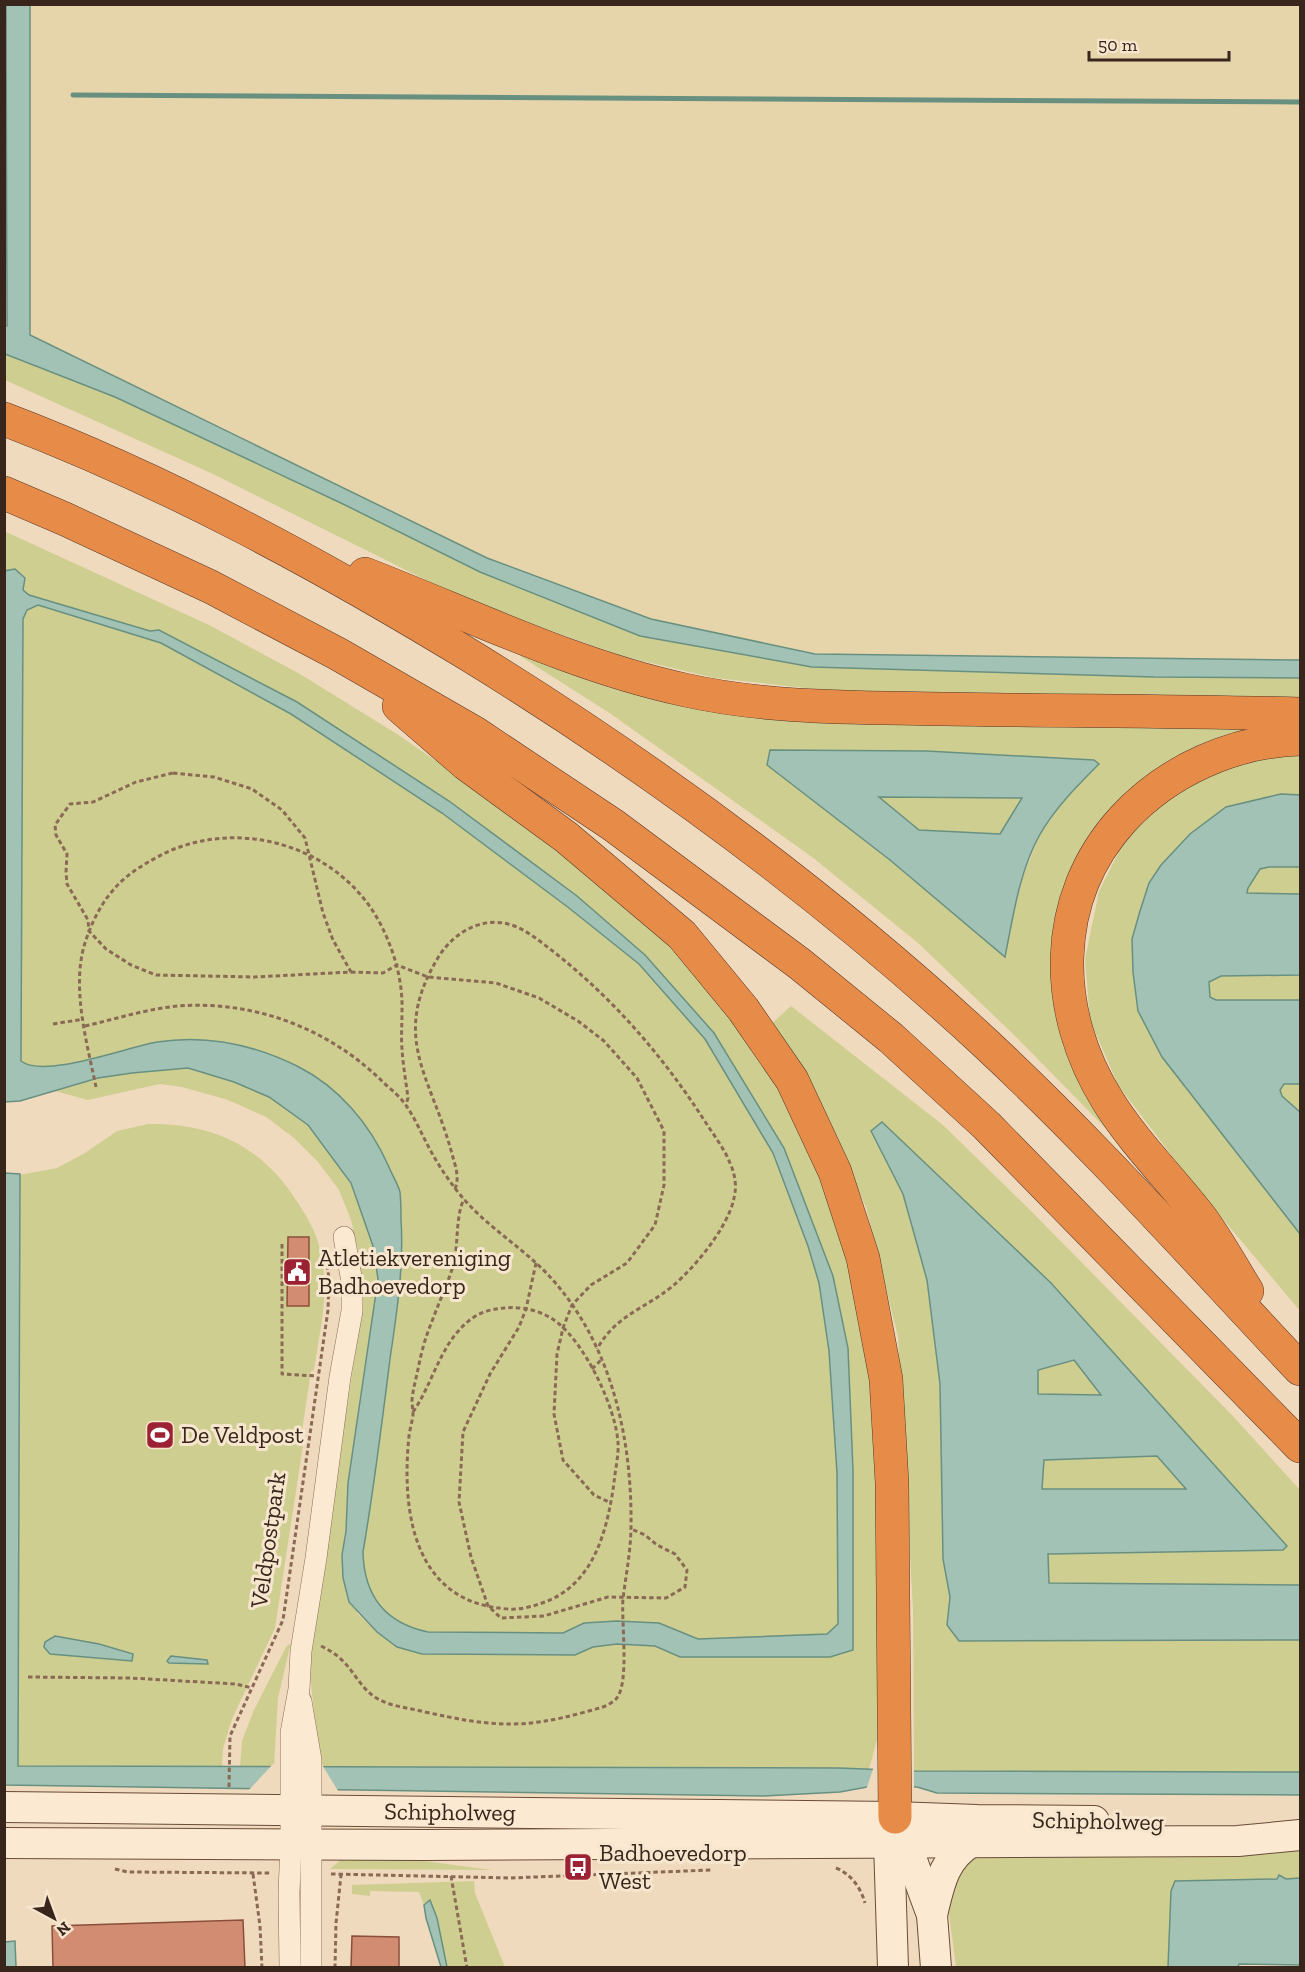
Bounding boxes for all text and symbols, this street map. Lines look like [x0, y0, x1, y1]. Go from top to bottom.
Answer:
scale bar [1089, 24, 1228, 62]
text: 50 m [1098, 34, 1138, 56]
place label: Atletiekvereniging Badhoevedorp [318, 1243, 511, 1300]
public building icon: Atletiekvereniging Badhoevedorp [281, 1256, 313, 1288]
sports icon: De Veldpost [144, 1419, 176, 1451]
place label: De Veldpost [181, 1420, 304, 1449]
street label: Veldpostpark [243, 1470, 291, 1611]
street label: Schipholweg [384, 1796, 516, 1827]
street label: Schipholweg [1032, 1805, 1164, 1836]
place label: Badhoevedorp West [599, 1838, 747, 1895]
bus stop icon: Badhoevedorp West [562, 1851, 594, 1883]
north arrow [24, 1888, 84, 1948]
text: N [53, 1918, 74, 1940]

